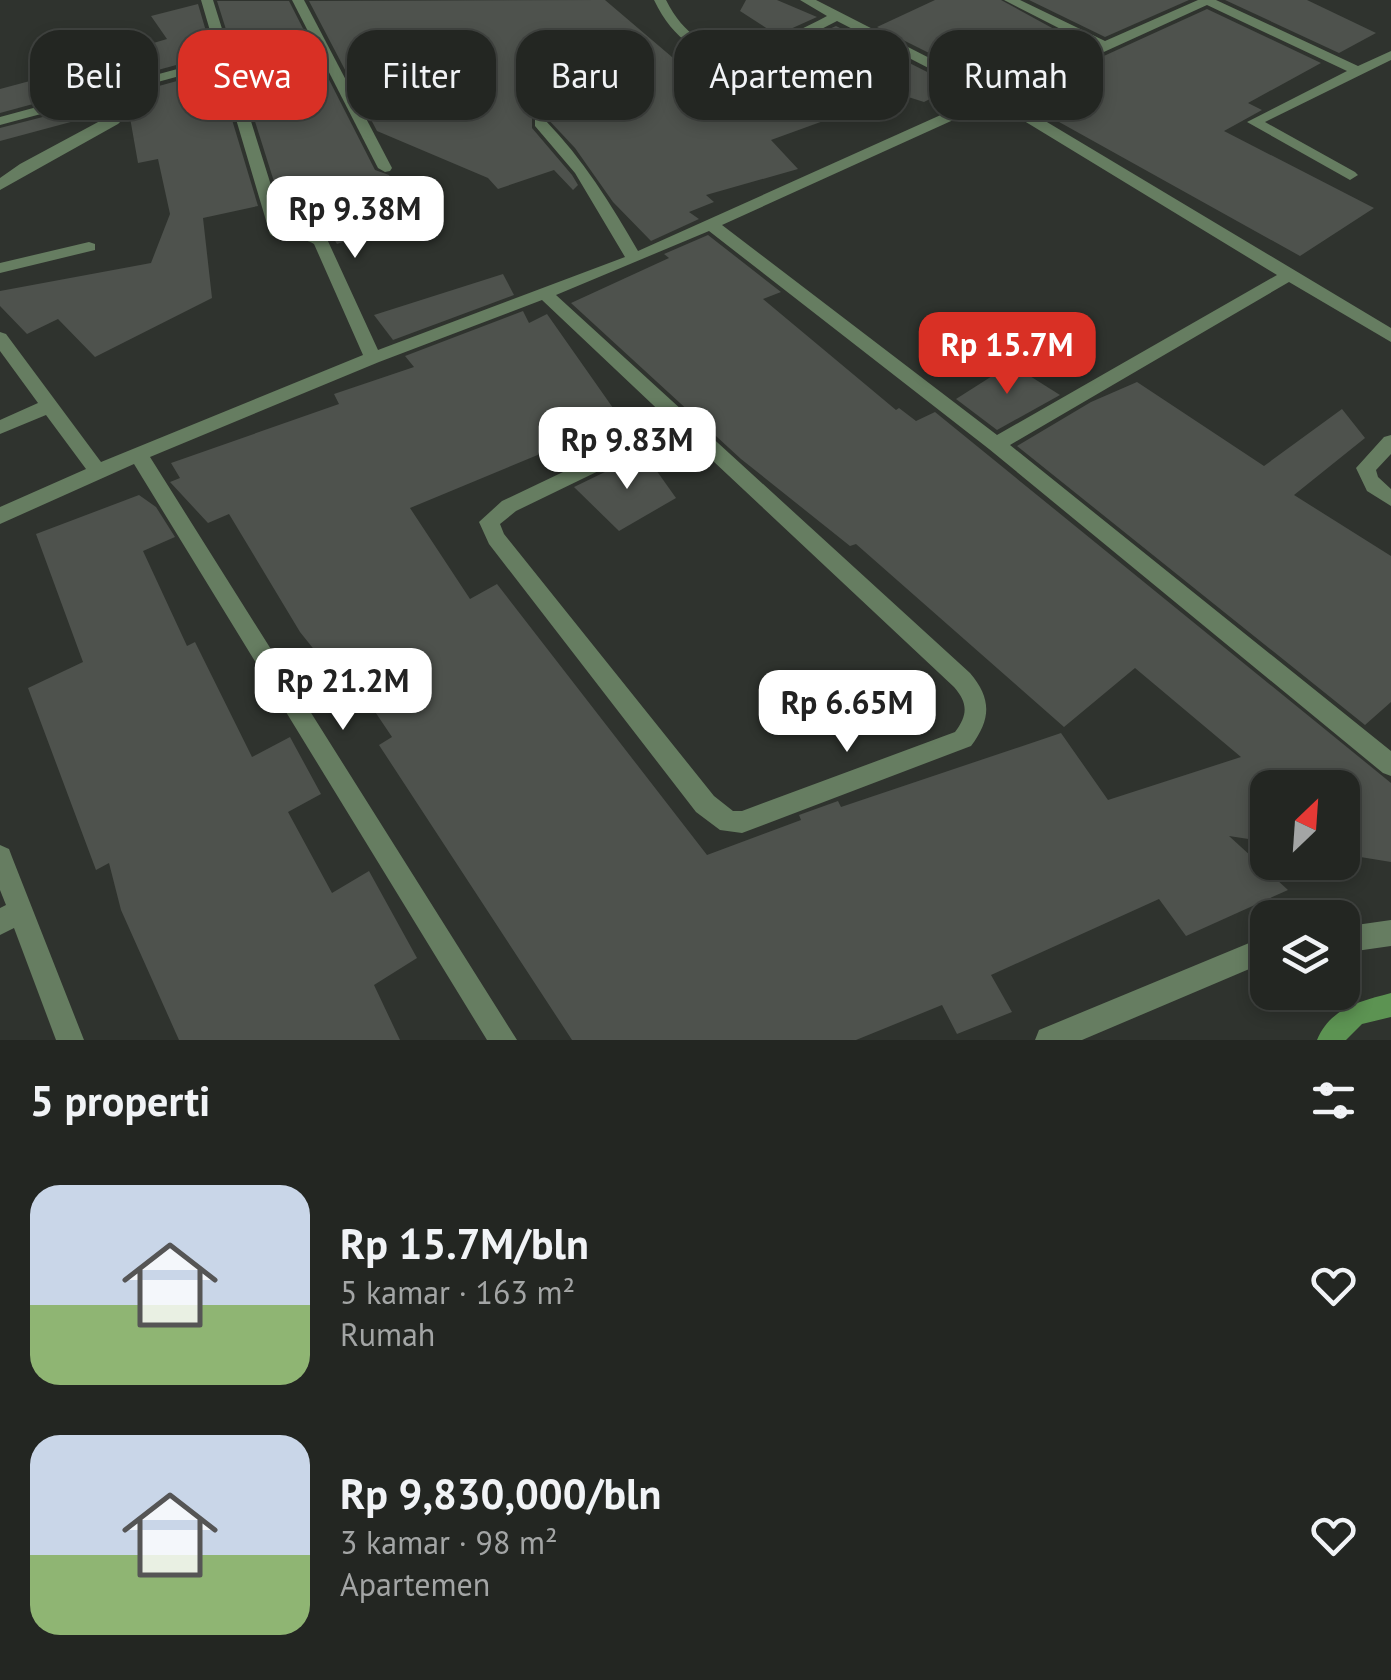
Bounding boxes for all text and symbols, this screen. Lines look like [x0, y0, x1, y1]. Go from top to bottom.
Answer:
chip: Beli [30, 30, 158, 120]
chip: Sewa [178, 30, 327, 120]
chip: Filter [347, 30, 496, 120]
chip: Baru [516, 30, 654, 120]
chip: Apartemen [674, 30, 909, 120]
chip: Rumah [929, 30, 1103, 120]
pin: Rp 9.38M [252, 176, 458, 261]
text: Rp 9.38M [289, 187, 421, 229]
pin: Rp 15.7M [904, 312, 1110, 397]
text: Rp 15.7M [941, 323, 1073, 365]
pin: Rp 9.83M [524, 407, 730, 492]
text: Rp 9.83M [561, 418, 693, 460]
pin: Rp 21.2M [240, 648, 446, 733]
text: Rp 21.2M [277, 659, 409, 701]
pin: Rp 6.65M [744, 670, 950, 755]
text: Rp 6.65M [781, 681, 913, 723]
north arrow [1250, 770, 1360, 880]
map controls [1250, 770, 1360, 1010]
button: layers [1250, 900, 1360, 1010]
text: 5 properti [30, 1073, 210, 1128]
icon: filters [1306, 1073, 1361, 1128]
text: Rp 15.7M/bln [340, 1216, 589, 1271]
icon: home [110, 1225, 230, 1345]
icon: heart [1306, 1258, 1361, 1313]
text: 5 kamar · 163 m² [340, 1271, 575, 1313]
text: Rumah [340, 1313, 435, 1355]
text: Rp 9,830,000/bln [340, 1466, 661, 1521]
icon: home [110, 1475, 230, 1595]
icon: heart [1306, 1508, 1361, 1563]
text: 3 kamar · 98 m² [340, 1521, 558, 1563]
text: Apartemen [340, 1563, 490, 1605]

